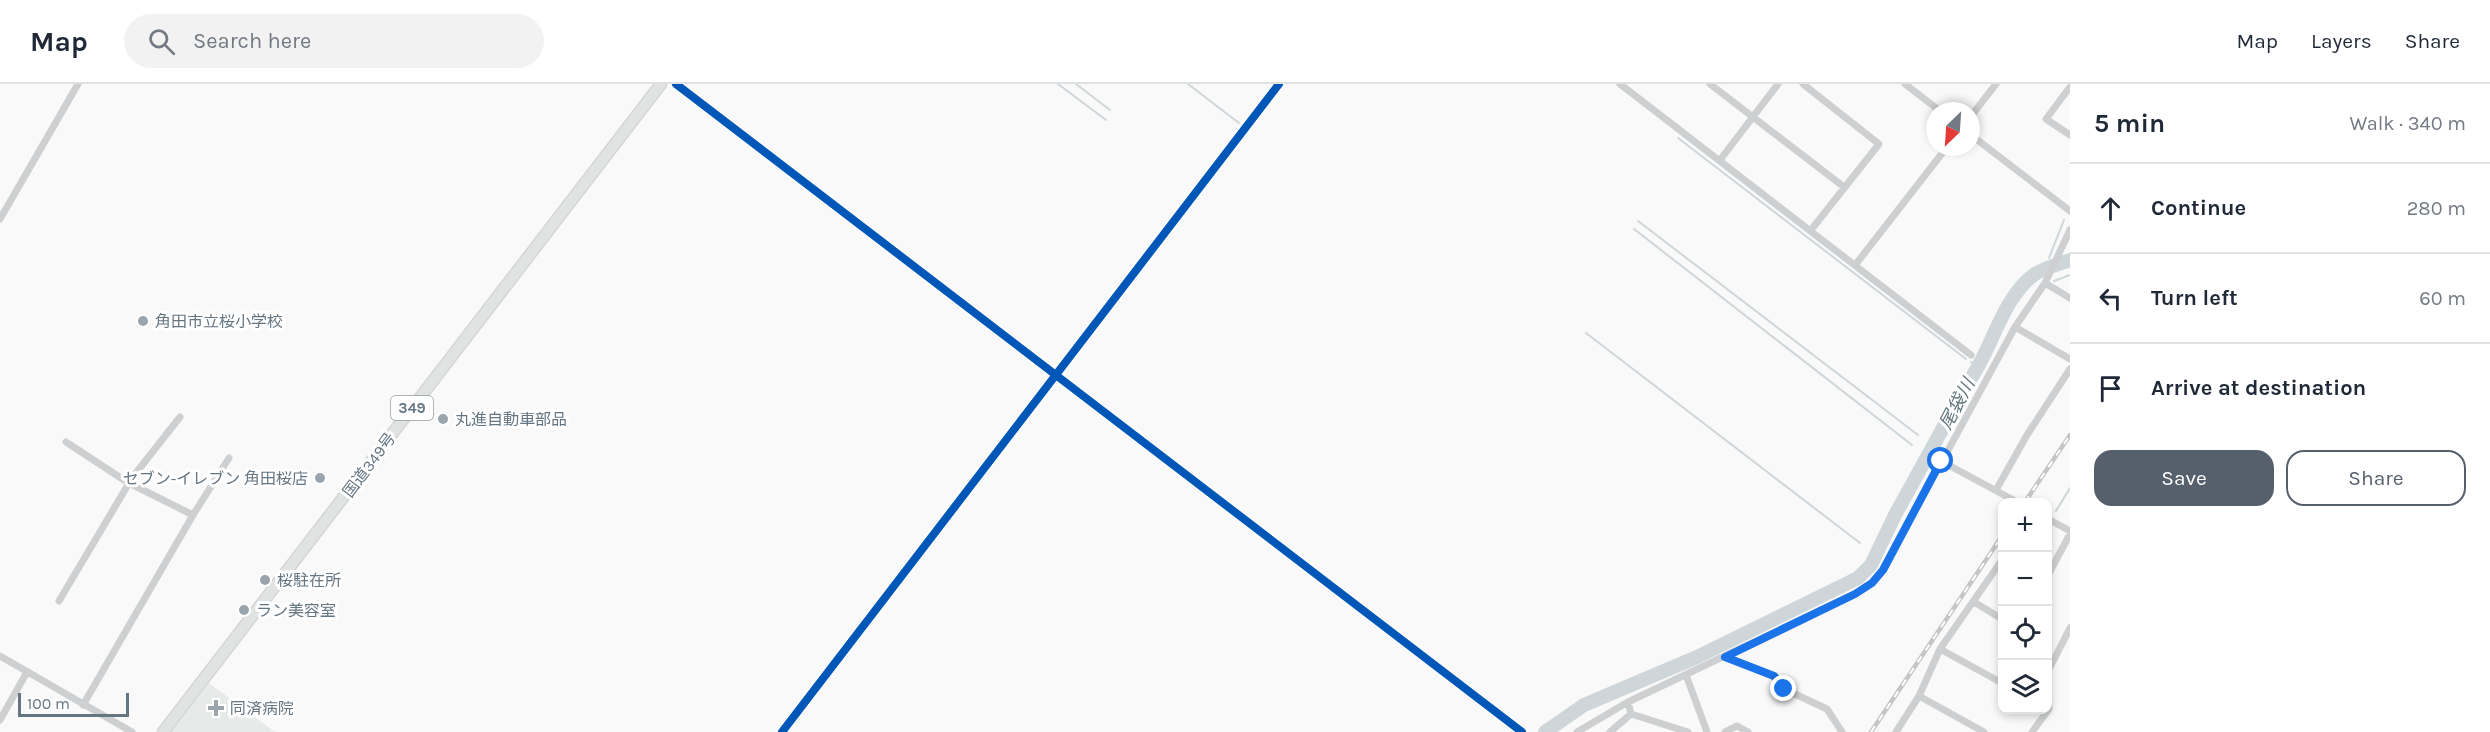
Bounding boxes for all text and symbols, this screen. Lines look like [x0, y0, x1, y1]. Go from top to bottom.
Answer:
search box [124, 14, 544, 68]
text: Map [30, 25, 88, 58]
icon: search [145, 25, 178, 58]
text: Search here [193, 28, 311, 54]
text: Map [2236, 29, 2278, 53]
text: Layers [2311, 29, 2372, 53]
text: Share [2405, 29, 2460, 53]
north arrow [1926, 102, 1980, 156]
text: 5 min [2094, 108, 2165, 139]
text: Walk · 340 m [2350, 112, 2466, 135]
icon: ahead [2094, 192, 2127, 225]
text: Continue [2151, 195, 2246, 221]
text: 280 m [2407, 197, 2466, 220]
icon: left [2094, 282, 2127, 315]
text: Turn left [2151, 285, 2238, 311]
text: 60 m [2419, 287, 2466, 310]
place label: 角田市立桜小学校 [155, 312, 283, 331]
marker: 角田市立桜小学校 [136, 314, 150, 328]
icon: arrive [2094, 372, 2127, 405]
water label: 尾袋川 [1935, 373, 1980, 433]
text: Arrive at destination [2151, 375, 2366, 401]
road number: 349 [391, 396, 433, 420]
place label: 丸進自動車部品 [455, 410, 567, 429]
marker: 丸進自動車部品 [436, 412, 450, 426]
street label: 国道349号 [339, 429, 399, 501]
route start [1927, 447, 1953, 473]
button: Save [2094, 450, 2274, 506]
button: Share [2286, 450, 2466, 506]
place label: セブン-イレブン 角田桜店 [123, 469, 308, 488]
marker: セブン-イレブン 角田桜店 [313, 471, 327, 485]
map controls [1998, 498, 2052, 714]
button: + [1998, 498, 2052, 552]
button: − [1998, 552, 2052, 606]
place label: 桜駐在所 [277, 571, 341, 590]
marker: 桜駐在所 [258, 573, 272, 587]
place label: ラン美容室 [256, 601, 336, 620]
marker: ラン美容室 [237, 603, 251, 617]
button: locate [1998, 606, 2052, 660]
button: layers [1998, 660, 2052, 714]
route end [1770, 675, 1796, 701]
scale bar [18, 690, 129, 718]
text: 100 m [27, 694, 70, 713]
marker: 同済病院 [207, 699, 225, 717]
place label: 同済病院 [230, 699, 294, 718]

